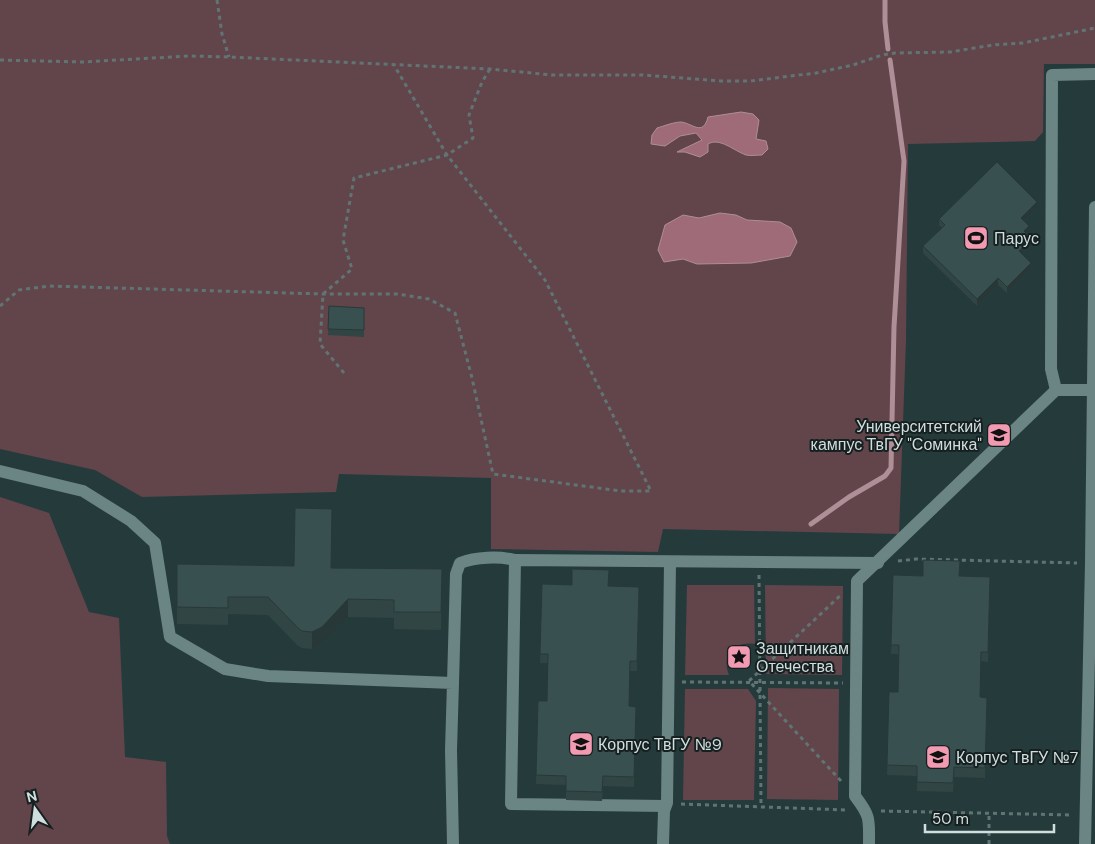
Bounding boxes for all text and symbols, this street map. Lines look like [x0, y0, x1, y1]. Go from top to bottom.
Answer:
sports icon: Парус [963, 225, 989, 251]
place label: Парус [994, 228, 1039, 249]
place label: Университетский кампус ТвГУ "Соминка" [811, 416, 982, 455]
school or university icon: Университетский кампус ТвГУ "Соминка" [986, 422, 1012, 448]
place label: Защитникам Отечества [756, 638, 849, 677]
place icon: Защитникам Отечества [726, 644, 752, 670]
school or university icon: Корпус ТвГУ №9 [568, 731, 594, 757]
place label: Корпус ТвГУ №9 [598, 734, 722, 755]
school or university icon: Корпус ТвГУ №7 [925, 744, 951, 770]
place label: Корпус ТвГУ №7 [956, 747, 1078, 768]
north arrow [10, 784, 60, 834]
text: N [25, 786, 39, 806]
scale bar [925, 802, 1054, 834]
text: 50 m [932, 809, 969, 829]

